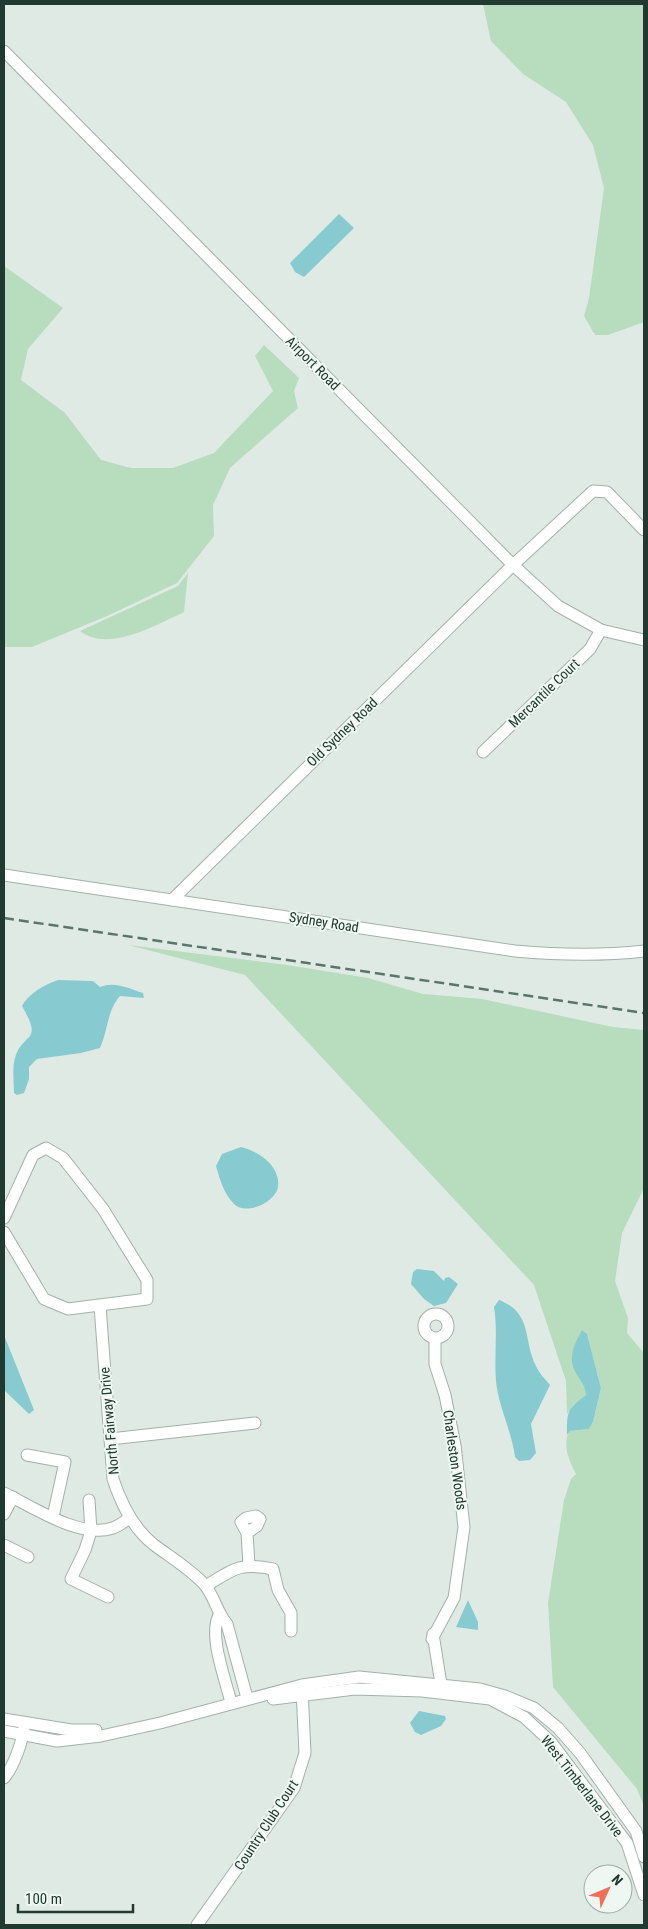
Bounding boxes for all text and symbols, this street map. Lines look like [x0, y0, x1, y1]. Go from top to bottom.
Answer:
street label: Airport Road [283, 333, 343, 393]
street label: Mercantile Court [505, 655, 583, 731]
street label: Old Sydney Road [303, 694, 381, 770]
street label: Sydney Road [288, 909, 360, 935]
street label: North Fairway Drive [96, 1366, 122, 1475]
street label: Charleston Woods [440, 1409, 470, 1511]
street label: West Timberlane Drive [538, 1732, 627, 1840]
street label: Country Club Court [231, 1777, 301, 1873]
north arrow [583, 1864, 633, 1914]
text: N [609, 1871, 626, 1889]
scale bar [18, 1882, 132, 1914]
text: 100 m [25, 1890, 62, 1908]

